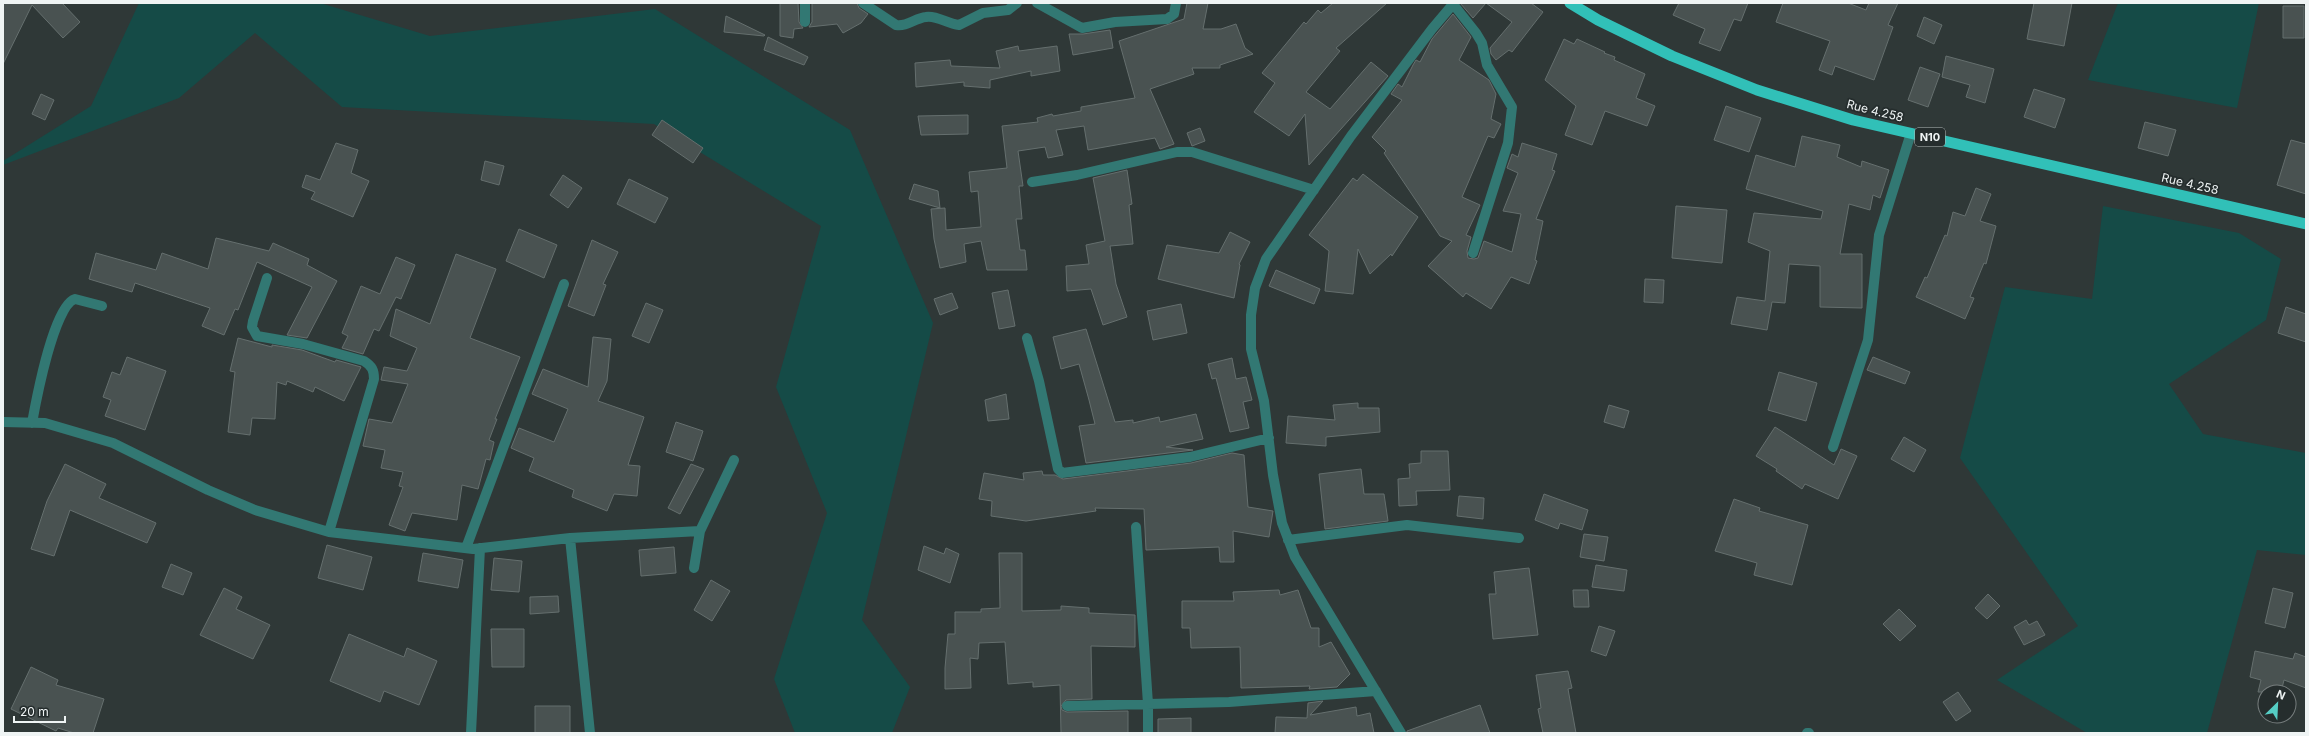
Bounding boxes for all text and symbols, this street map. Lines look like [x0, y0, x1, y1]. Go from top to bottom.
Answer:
street label: Rue 4.258 [1845, 96, 1905, 125]
road number: N10 [1915, 128, 1945, 146]
street label: Rue 4.258 [2160, 170, 2220, 197]
north arrow [2257, 684, 2297, 724]
text: N [2274, 687, 2288, 703]
scale bar [14, 698, 65, 724]
text: 20 m [20, 704, 49, 719]

